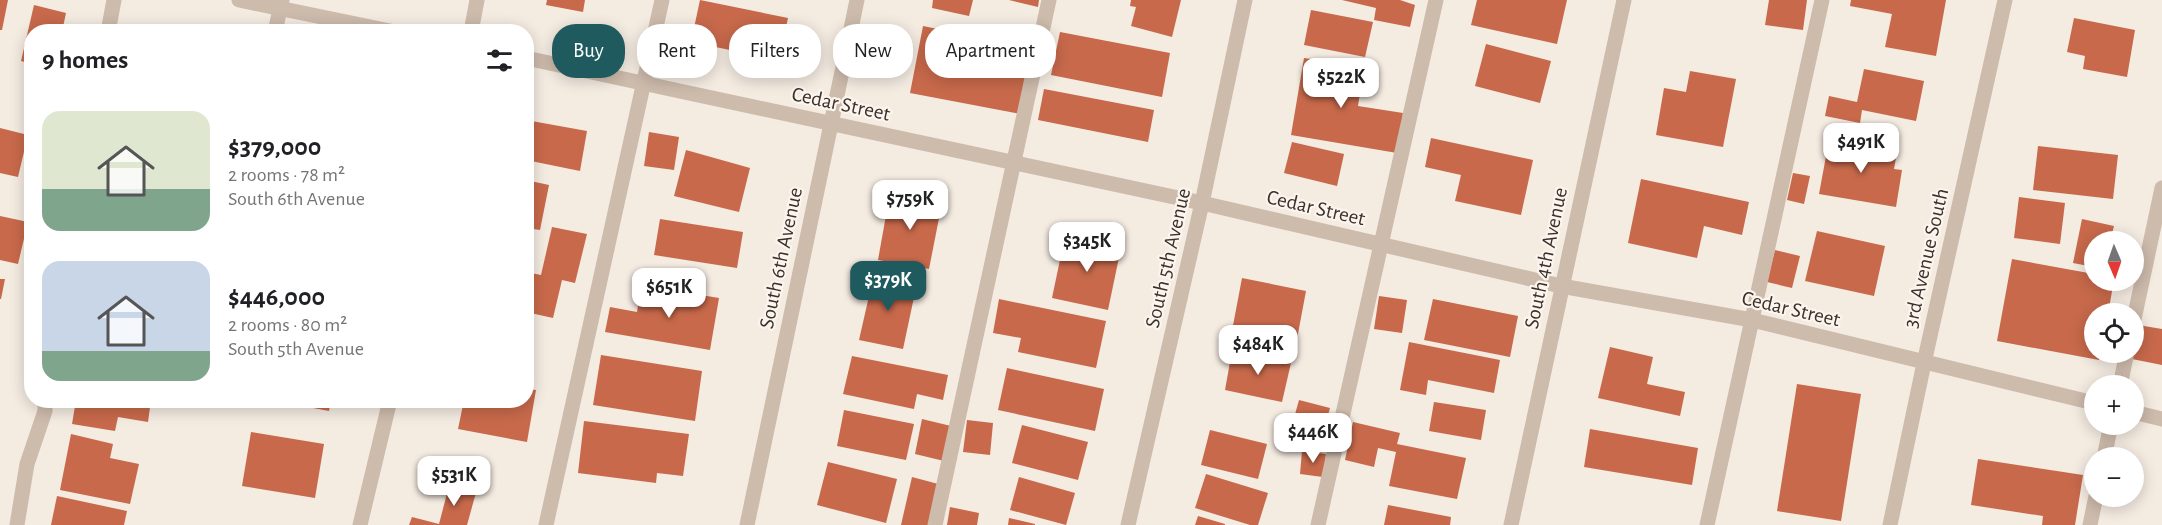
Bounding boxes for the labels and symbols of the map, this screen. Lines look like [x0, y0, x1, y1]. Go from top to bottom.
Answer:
pin: $522K [1299, 58, 1383, 109]
street label: Cedar Street [790, 83, 892, 125]
pin: $491K [1819, 123, 1903, 174]
pin: $759K [868, 180, 952, 231]
street label: South 4th Avenue [1521, 185, 1571, 331]
street label: South 6th Avenue [756, 186, 806, 330]
street label: South 5th Avenue [1142, 186, 1194, 330]
street label: Cedar Street [1265, 186, 1367, 230]
street label: 3rd Avenue South [1900, 186, 1952, 330]
pin: $345K [1045, 222, 1129, 273]
north arrow [2084, 231, 2144, 291]
pin: $379K [846, 261, 930, 312]
pin: $651K [627, 268, 711, 319]
street label: Cedar Street [1740, 287, 1842, 331]
pin: $484K [1216, 325, 1300, 376]
pin: $446K [1271, 413, 1355, 464]
pin: $531K [412, 456, 496, 507]

